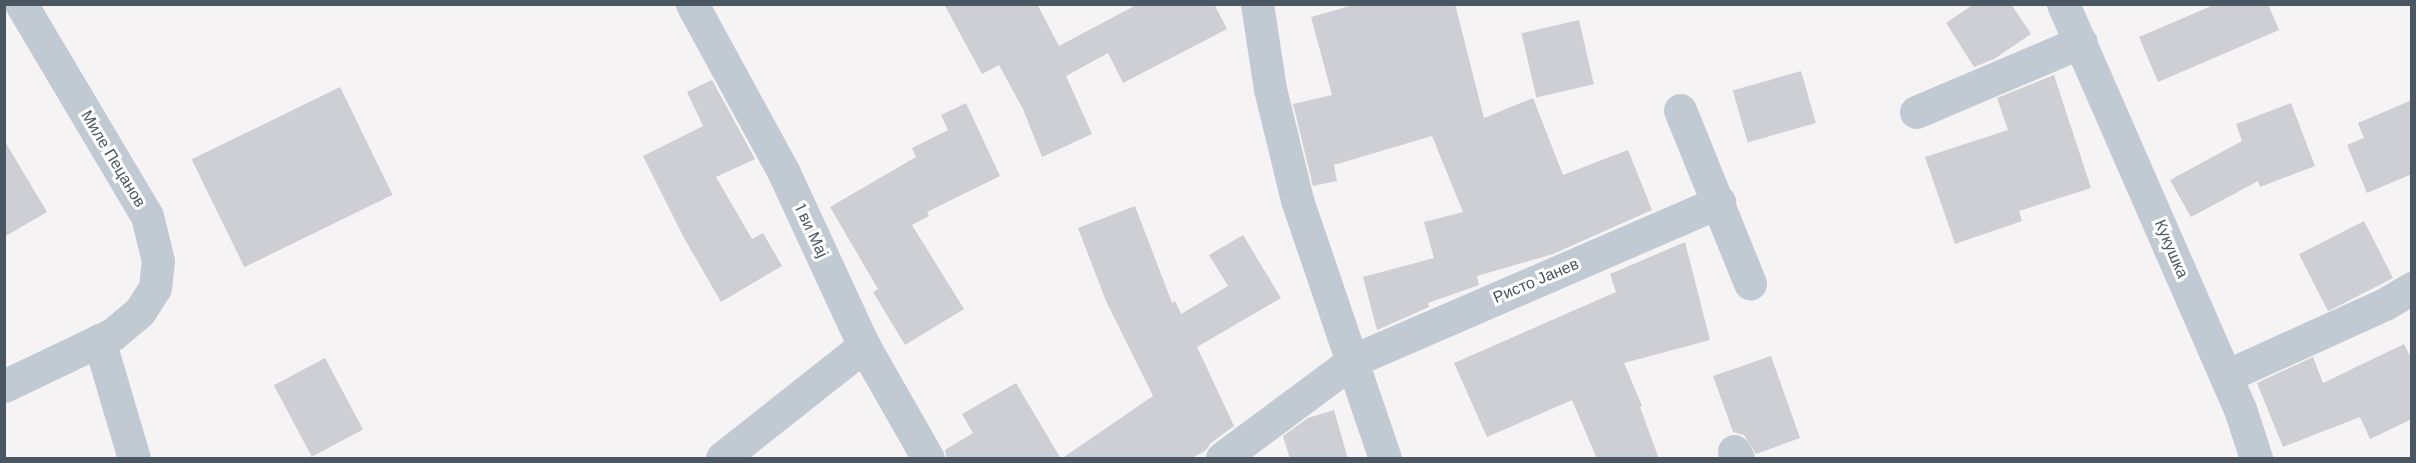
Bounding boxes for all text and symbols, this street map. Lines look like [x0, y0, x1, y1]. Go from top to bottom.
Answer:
street label: Миле Пецанов [77, 107, 149, 211]
street label: 1 ви Мај [790, 201, 832, 261]
street label: Кукушка [2150, 217, 2192, 281]
street label: Ристо Јанев [1490, 254, 1582, 308]

